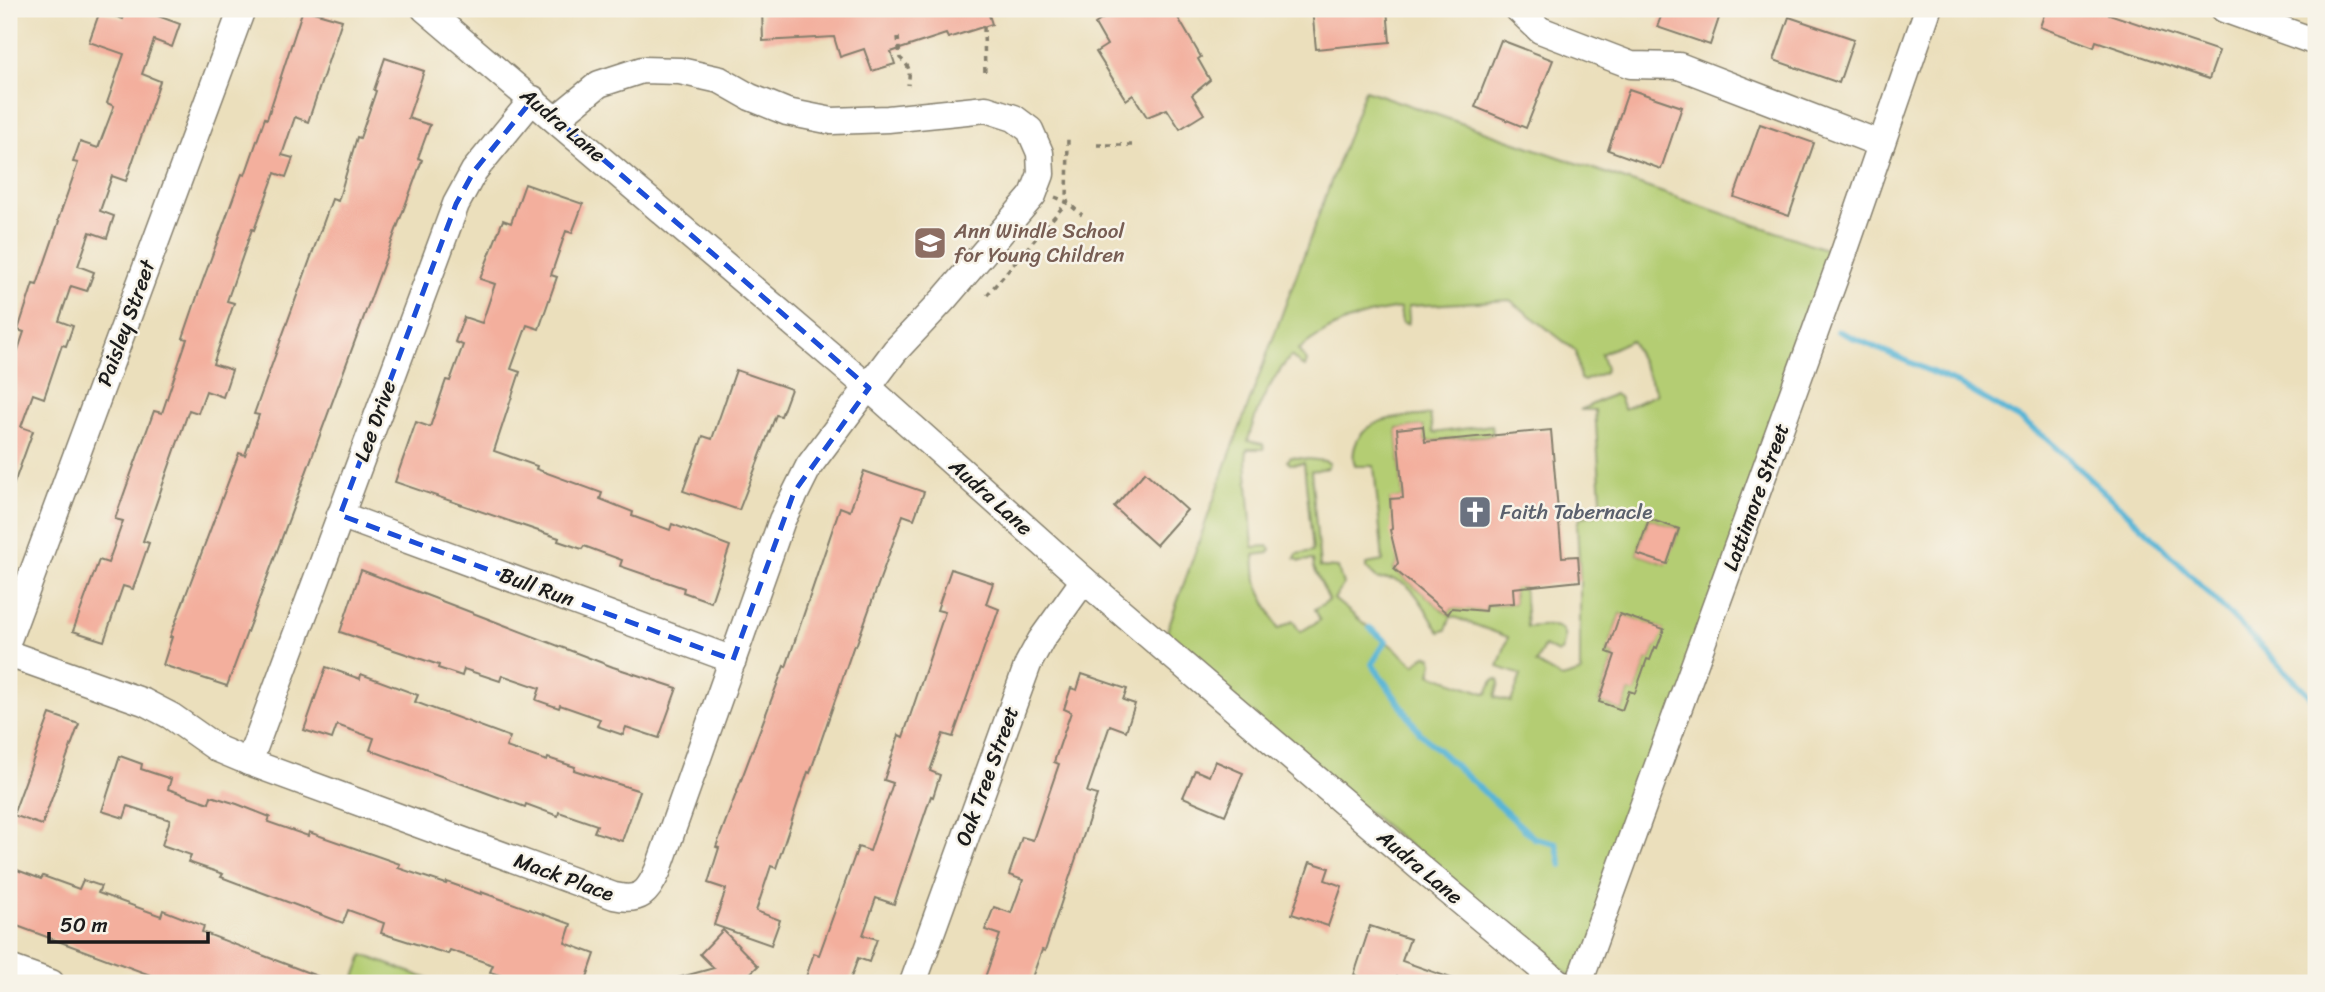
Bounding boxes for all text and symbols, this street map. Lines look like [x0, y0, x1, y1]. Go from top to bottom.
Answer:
street label: Audra Lane [511, 77, 615, 173]
place label: Ann Windle School for Young Children [953, 212, 1125, 274]
school or university icon: Ann Windle School for Young Children [911, 224, 949, 262]
street label: Paisley Street [86, 253, 167, 392]
street label: Lee Drive [343, 375, 407, 467]
street label: Lattimore Street [1712, 418, 1800, 576]
street label: Audra Lane [939, 448, 1042, 546]
church icon: Faith Tabernacle [1456, 493, 1494, 531]
place label: Faith Tabernacle [1500, 493, 1652, 531]
street label: Bull Run [494, 556, 580, 618]
street label: Oak Tree Street [944, 701, 1030, 851]
street label: Audra Lane [1368, 819, 1472, 915]
street label: Mack Place [509, 841, 619, 913]
scale bar [49, 901, 208, 945]
text: 50 m [60, 906, 108, 944]

